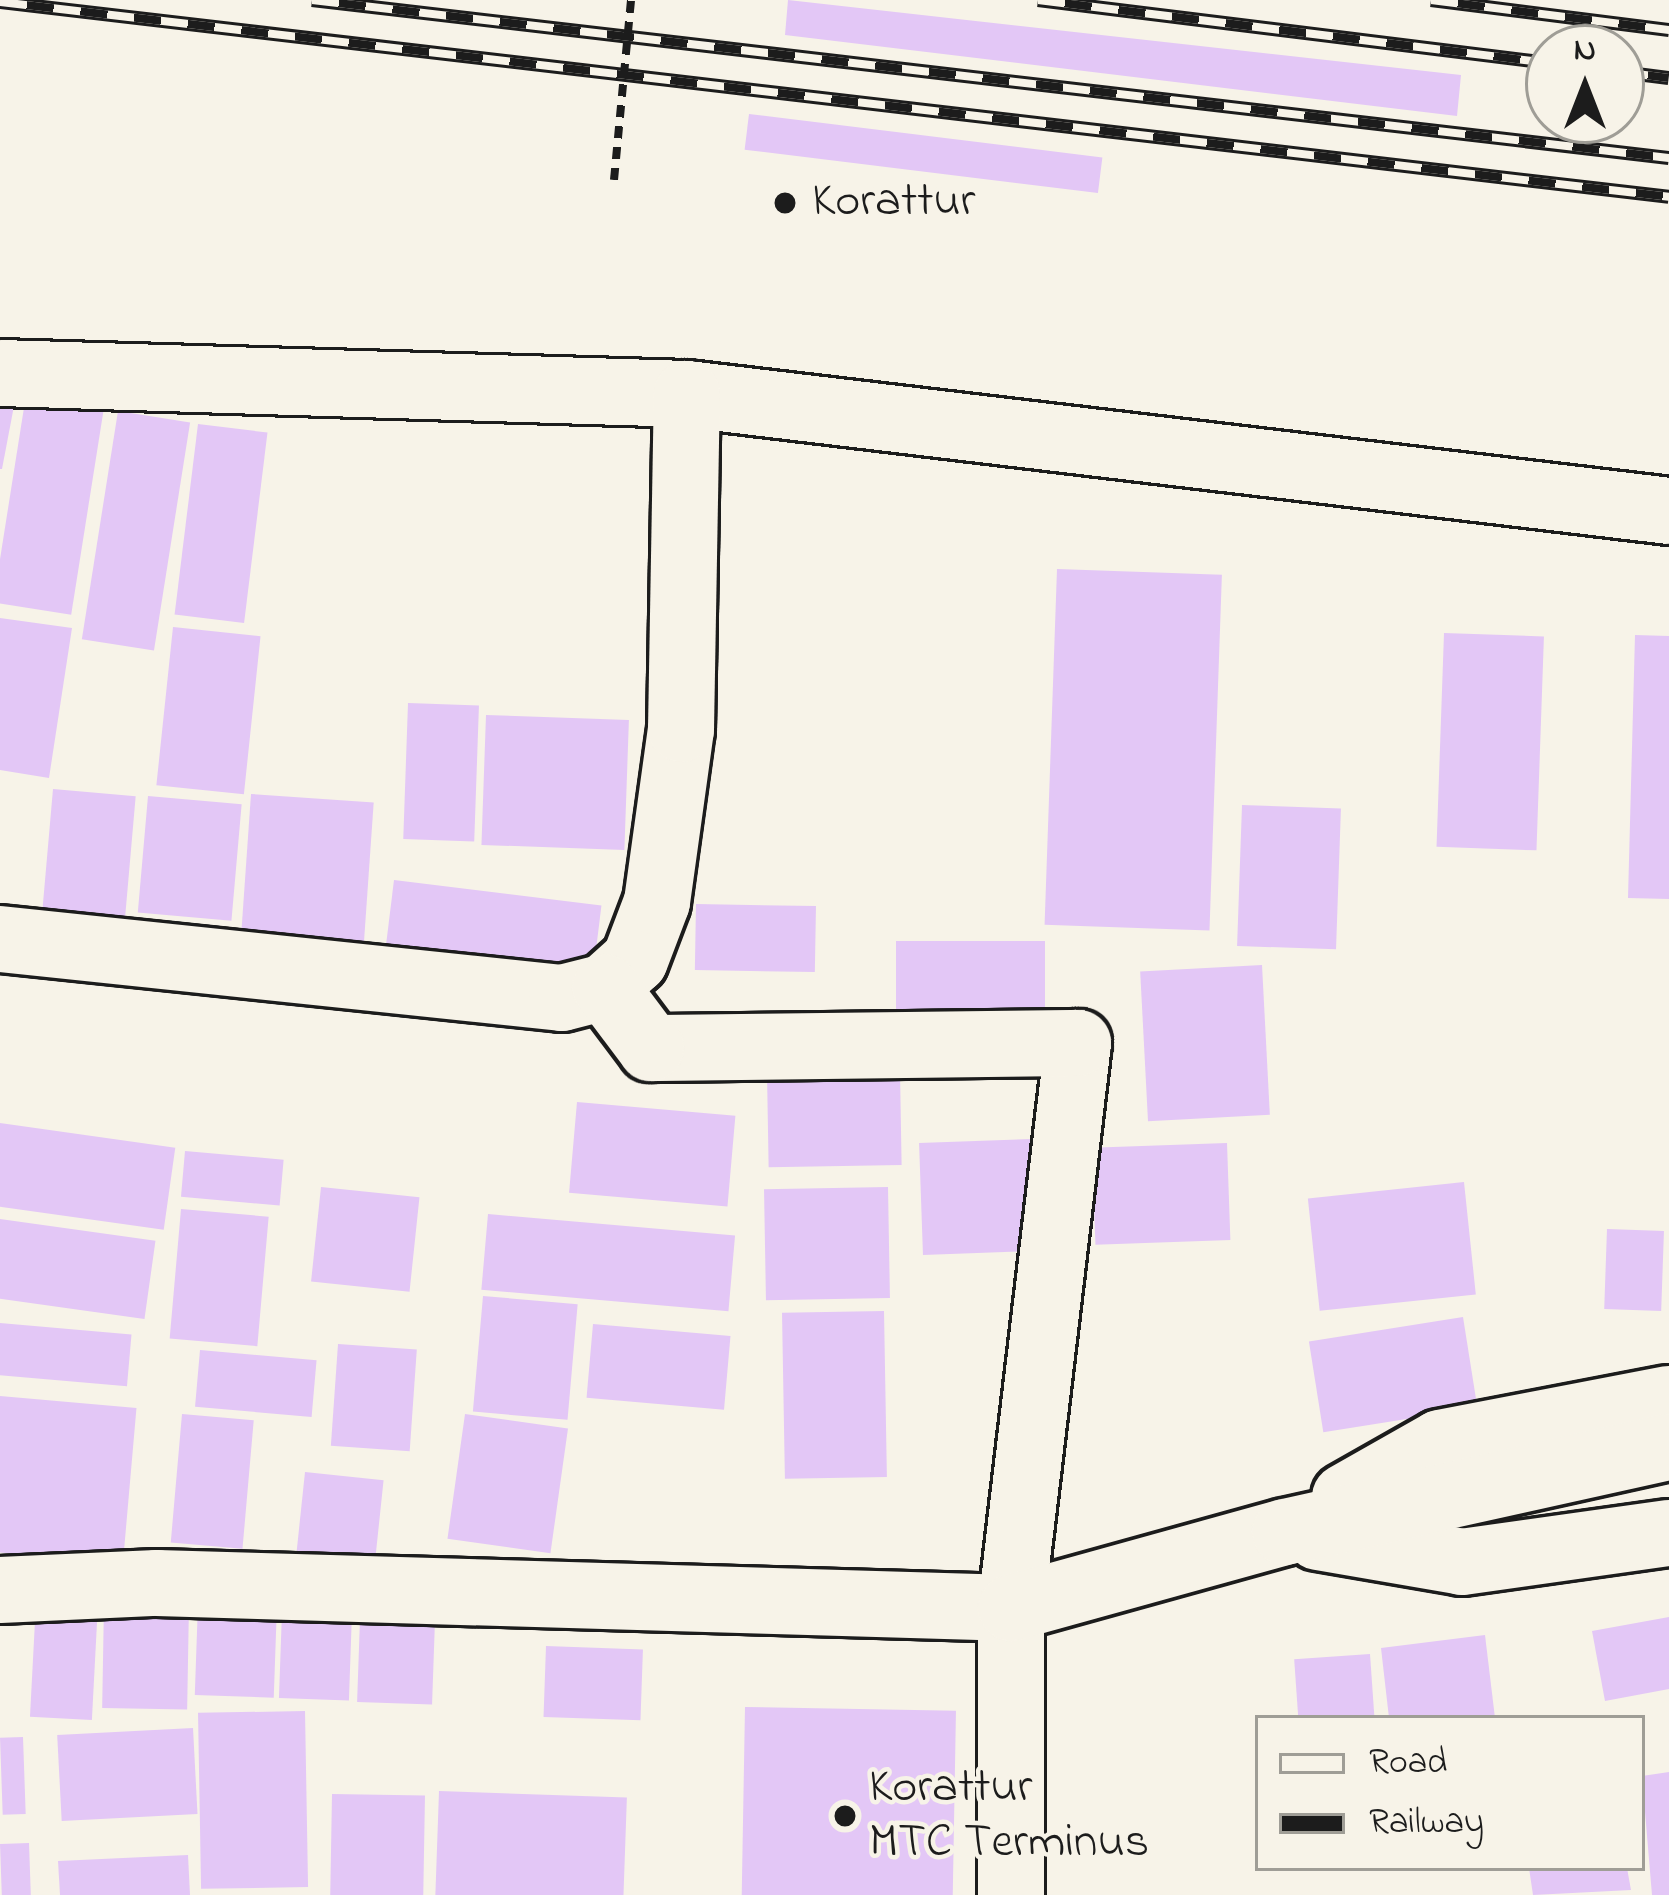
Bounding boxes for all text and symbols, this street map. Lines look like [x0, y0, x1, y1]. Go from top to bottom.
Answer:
north arrow [1525, 24, 1645, 144]
text: N [1574, 27, 1596, 75]
place label: Korattur [812, 174, 975, 232]
marker: Korattur [769, 187, 801, 219]
legend [1255, 1715, 1645, 1871]
text: Road [1369, 1737, 1447, 1790]
place label: Korattur MTC Terminus [869, 1759, 1149, 1872]
text: Railway [1369, 1797, 1484, 1850]
marker: Korattur MTC Terminus [832, 1803, 858, 1829]

